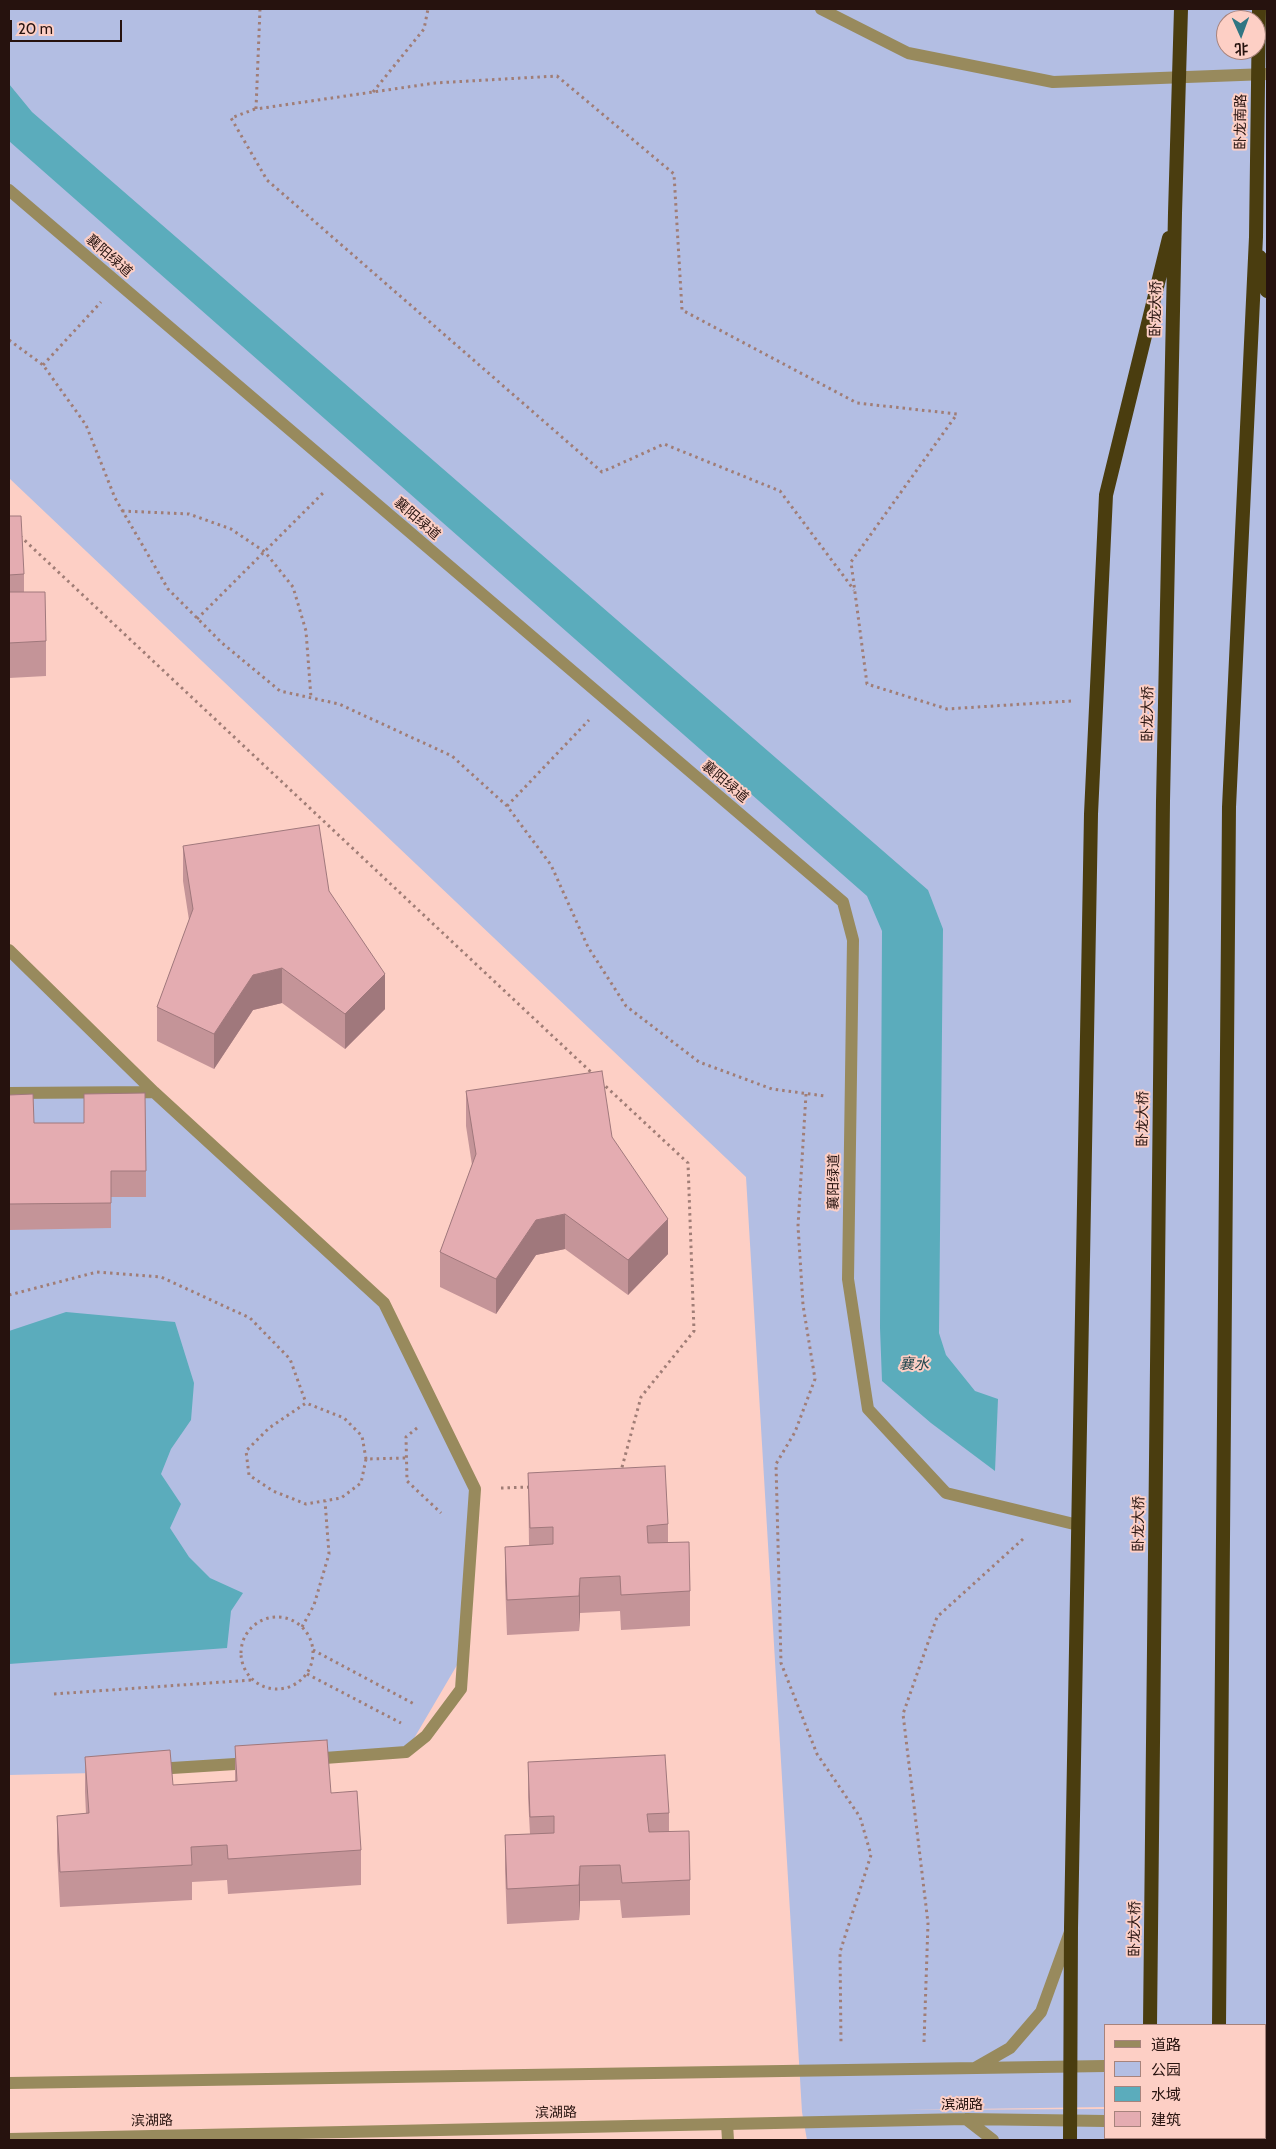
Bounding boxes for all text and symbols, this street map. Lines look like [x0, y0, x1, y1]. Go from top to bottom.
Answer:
scale bar [12, 10, 125, 42]
north arrow [1216, 10, 1266, 60]
text: 20 m [18, 20, 53, 38]
text: 北 [1234, 40, 1249, 58]
street label: 卧龙南路 [1232, 94, 1250, 150]
street label: 襄阳绿道 [82, 231, 136, 281]
street label: 卧龙大桥 [1147, 281, 1165, 337]
street label: 襄阳绿道 [390, 494, 444, 544]
street label: 卧龙大桥 [1139, 686, 1157, 742]
street label: 襄阳绿道 [698, 758, 752, 806]
street label: 卧龙大桥 [1134, 1091, 1152, 1147]
street label: 襄阳绿道 [825, 1154, 843, 1210]
water label: 襄水 [899, 1356, 929, 1374]
street label: 卧龙大桥 [1130, 1496, 1148, 1552]
street label: 卧龙大桥 [1126, 1901, 1144, 1957]
legend [1104, 2024, 1266, 2139]
text: 道路 [1151, 2036, 1181, 2054]
text: 公园 [1151, 2061, 1181, 2079]
text: 水域 [1151, 2086, 1181, 2104]
street label: 滨湖路 [941, 2097, 983, 2113]
street label: 滨湖路 [535, 2104, 577, 2122]
text: 建筑 [1151, 2111, 1181, 2129]
street label: 滨湖路 [131, 2112, 173, 2130]

